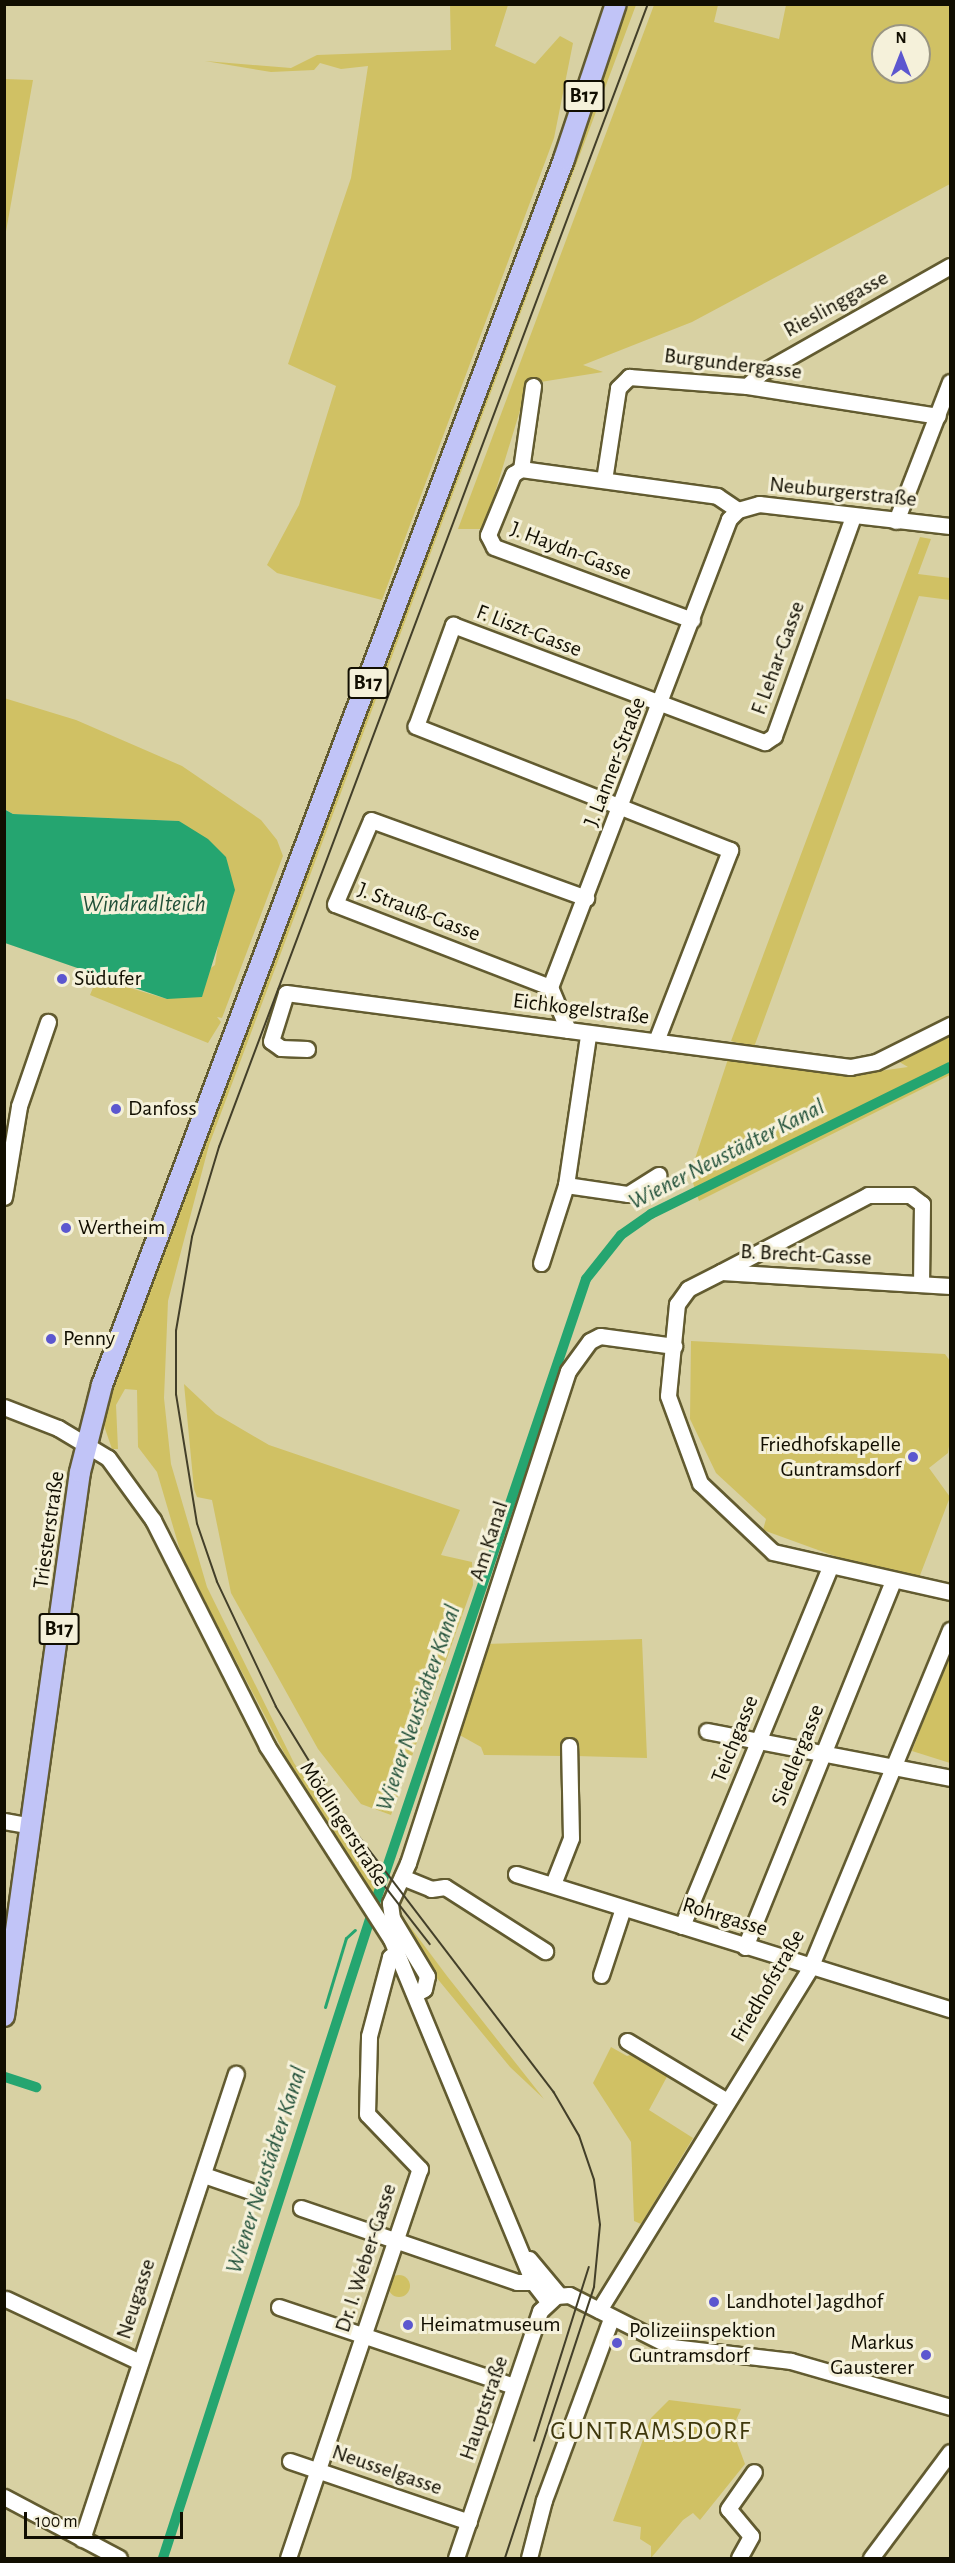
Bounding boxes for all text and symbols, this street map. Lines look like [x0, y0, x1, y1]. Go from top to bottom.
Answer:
north arrow [871, 24, 931, 84]
text: N [895, 30, 907, 46]
road number: B17 [563, 78, 605, 114]
street label: Rieslinggasse [779, 264, 893, 344]
street label: Burgundergasse [663, 342, 803, 386]
street label: Neuburgerstraße [768, 471, 918, 513]
street label: J. Haydn-Gasse [507, 516, 635, 586]
street label: F. Lehar-Gasse [745, 598, 811, 718]
street label: F. Liszt-Gasse [473, 599, 585, 663]
road number: B17 [347, 665, 389, 701]
street label: J. Lanner-Straße [578, 694, 652, 830]
street label: J. Strauß-Gasse [354, 877, 484, 947]
water label: Windradlteich [82, 891, 206, 919]
place label: Südufer [74, 966, 141, 992]
marker: Südufer [55, 972, 69, 986]
street label: Eichkogelstraße [511, 988, 651, 1030]
water label: Wiener Neustädter Kanal [624, 1093, 830, 1217]
place label: Danfoss [128, 1096, 197, 1122]
marker: Danfoss [109, 1102, 123, 1116]
place label: Wertheim [78, 1215, 165, 1241]
marker: Wertheim [59, 1221, 73, 1235]
street label: B. Brecht-Gasse [740, 1238, 872, 1272]
place label: Penny [63, 1326, 115, 1352]
marker: Penny [44, 1332, 58, 1346]
place label: Friedhofskapelle Guntramsdorf [760, 1431, 901, 1482]
marker: Friedhofskapelle Guntramsdorf [906, 1450, 920, 1464]
street label: Triesterstraße [28, 1469, 70, 1591]
street label: Am Kanal [464, 1498, 514, 1584]
water label: Wiener Neustädter Kanal [370, 1601, 468, 1815]
road number: B17 [38, 1611, 80, 1647]
street label: Teichgasse [706, 1692, 764, 1786]
street label: Siedlergasse [766, 1700, 830, 1810]
street label: Mödlingerstraße [294, 1757, 394, 1891]
street label: Rohrgasse [679, 1892, 771, 1942]
street label: Friedhofstraße [725, 1925, 811, 2047]
water label: Wiener Neustädter Kanal [220, 2063, 314, 2277]
street label: Dr. I. Weber-Gasse [329, 2180, 403, 2336]
street label: Neugasse [111, 2255, 161, 2343]
place label: Landhotel Jagdhof [726, 2289, 883, 2315]
marker: Landhotel Jagdhof [707, 2295, 721, 2309]
place label: Heimatmuseum [420, 2312, 561, 2338]
place label: Polizeiinspektion Guntramsdorf [629, 2317, 776, 2368]
marker: Heimatmuseum [401, 2318, 415, 2332]
place label: Markus Gausterer [830, 2329, 914, 2380]
marker: Polizeiinspektion Guntramsdorf [610, 2336, 624, 2350]
marker: Markus Gausterer [919, 2348, 933, 2362]
street label: Hauptstraße [454, 2352, 514, 2464]
district label: GUNTRAMSDORF [550, 2416, 752, 2448]
street label: Neusselgasse [328, 2439, 446, 2501]
scale bar [27, 2500, 186, 2538]
text: 100 m [35, 2513, 78, 2531]

